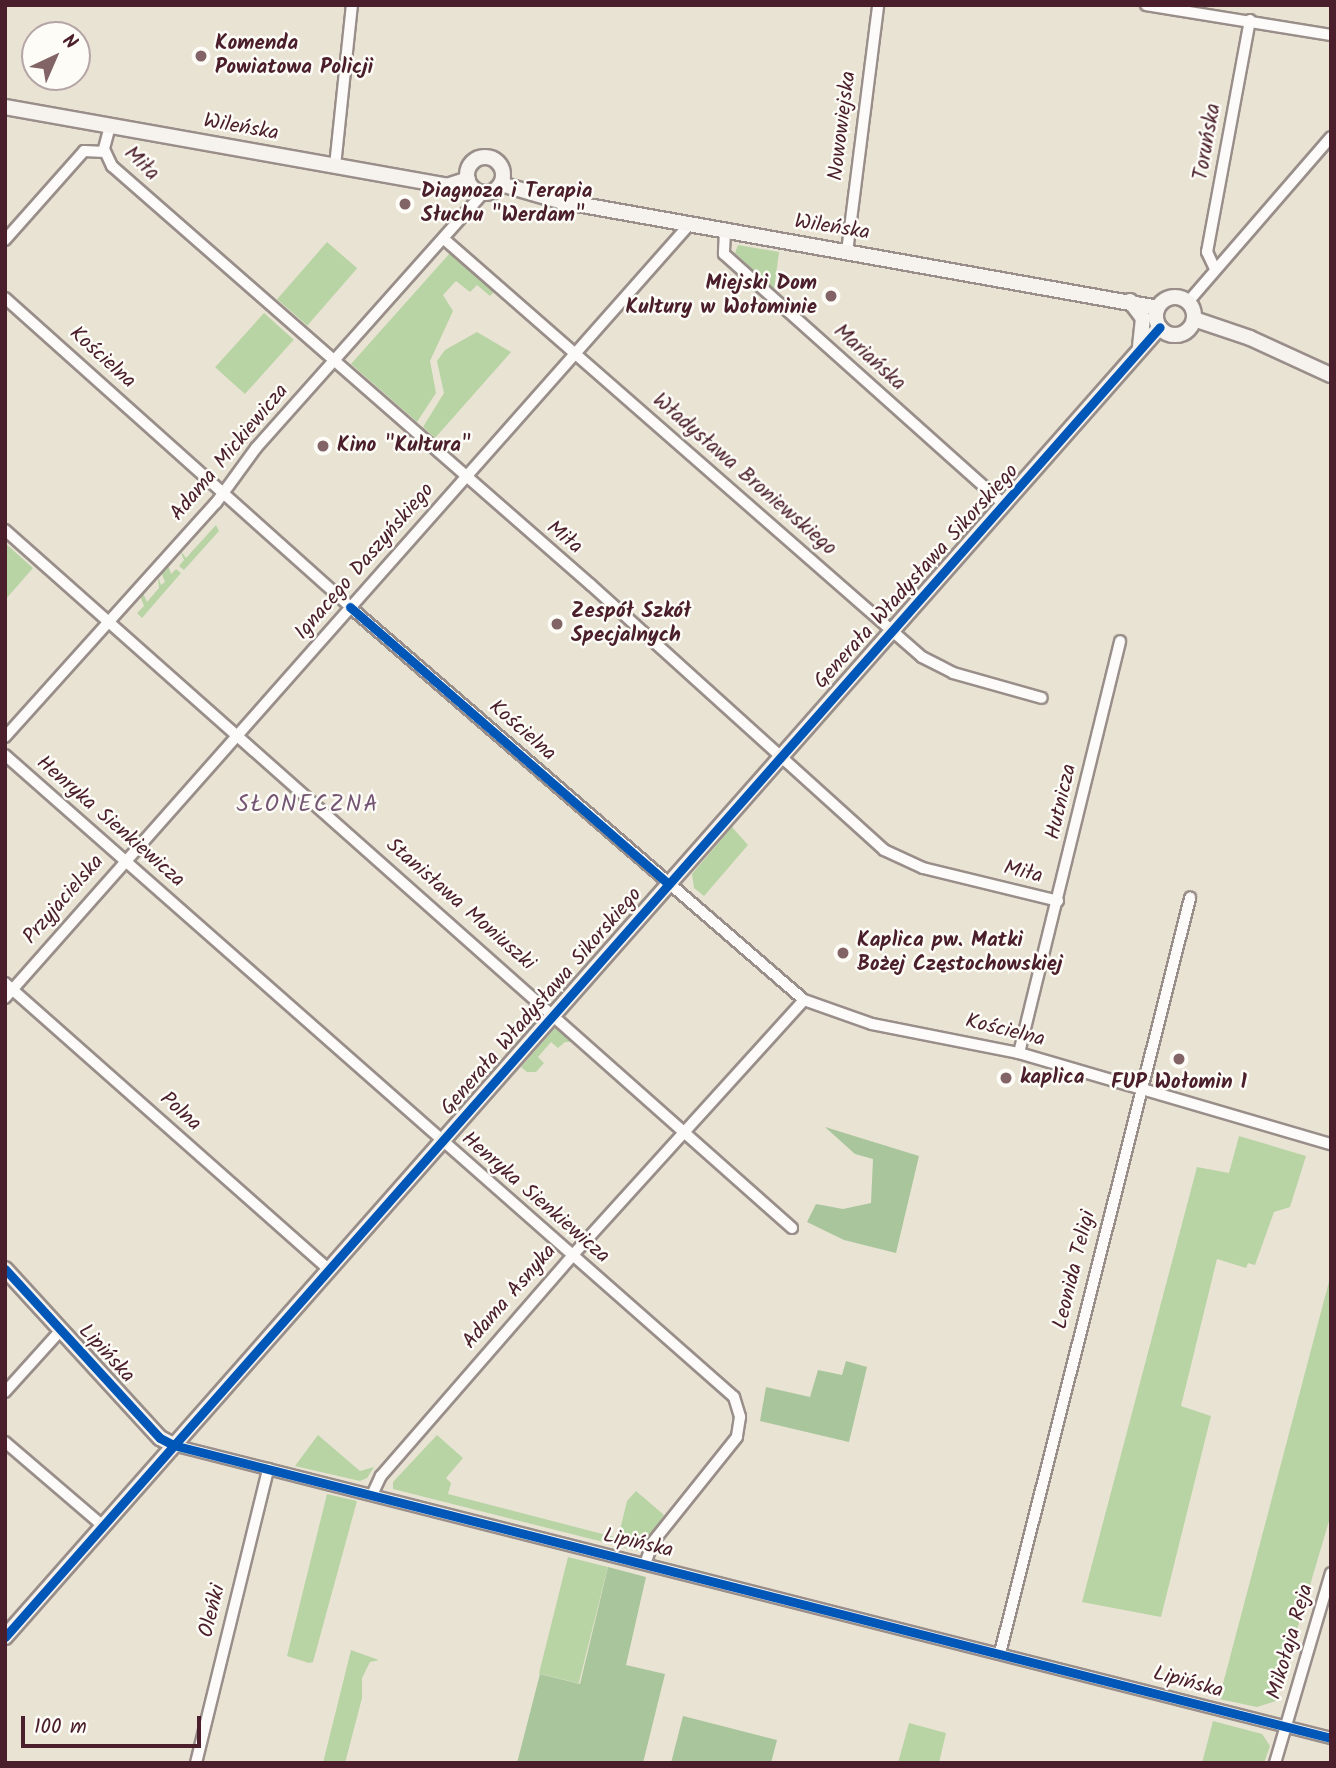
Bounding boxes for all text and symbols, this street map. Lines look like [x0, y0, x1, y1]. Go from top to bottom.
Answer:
north arrow [21, 21, 91, 91]
text: N [54, 27, 84, 57]
place label: Komenda Powiatowa Policji [215, 31, 373, 81]
marker: Komenda Powiatowa Policji [193, 48, 209, 64]
street label: Nowowiejska [824, 70, 862, 182]
street label: Toruńska [1189, 102, 1227, 182]
street label: Wileńska [201, 109, 281, 147]
street label: Miła [118, 141, 164, 187]
place label: Diagnoza i Terapia Słuchu "Werdam" [421, 179, 592, 229]
marker: Diagnoza i Terapia Słuchu "Werdam" [395, 194, 415, 214]
street label: Wileńska [793, 210, 871, 246]
place label: Miejski Dom Kultury w Wołominie [626, 271, 817, 321]
marker: Miejski Dom Kultury w Wołominie [823, 288, 839, 304]
street label: Mariańska [828, 319, 910, 397]
street label: Kościelna [64, 322, 140, 394]
street label: Adama Mickiewicza [165, 379, 295, 527]
street label: Władysława Broniewskiego [647, 388, 841, 562]
place label: Kino "Kultura" [337, 433, 471, 459]
marker: Kino "Kultura" [315, 438, 331, 454]
street label: Generała Władysława Sikorskiego [809, 459, 1025, 695]
street label: Ignacego Daszyńskiego [290, 478, 440, 646]
street label: Miła [541, 516, 587, 560]
place label: Zespół Szkół Specjalnych [571, 599, 691, 649]
marker: Zespół Szkół Specjalnych [549, 616, 565, 632]
street label: Kościelna [483, 695, 561, 767]
street label: Henryka Sienkiewicza [31, 751, 189, 893]
street label: Hutnicza [1041, 762, 1083, 842]
district label: SŁONECZNA [238, 791, 378, 819]
street label: Stanisława Moniuszki [380, 833, 540, 977]
street label: Przyjacielska [18, 850, 110, 950]
street label: Miła [1001, 856, 1045, 890]
street label: Generała Władysława Sikorskiego [436, 883, 648, 1121]
place label: Kaplica pw. Matki Bożej Częstochowskiej [857, 928, 1062, 978]
marker: Kaplica pw. Matki Bożej Częstochowskiej [835, 945, 851, 961]
street label: Kościelna [963, 1009, 1047, 1053]
marker: FUP Wołomin 1 [1171, 1051, 1187, 1067]
place label: kaplica [1020, 1065, 1084, 1091]
marker: kaplica [998, 1070, 1014, 1086]
place label: FUP Wołomin 1 [1111, 1070, 1247, 1096]
street label: Polna [154, 1087, 206, 1137]
street label: Henryka Sienkiewicza [456, 1127, 614, 1269]
street label: Leonida Teligi [1048, 1208, 1102, 1332]
street label: Adama Asnyka [458, 1239, 562, 1355]
street label: Lipińska [72, 1319, 140, 1389]
street label: Lipińska [600, 1524, 676, 1564]
street label: Mikołaja Reja [1263, 1581, 1319, 1703]
street label: Oleńki [194, 1582, 232, 1640]
street label: Lipińska [1150, 1662, 1226, 1704]
scale bar [24, 1702, 205, 1746]
text: 100 m [34, 1711, 87, 1744]

